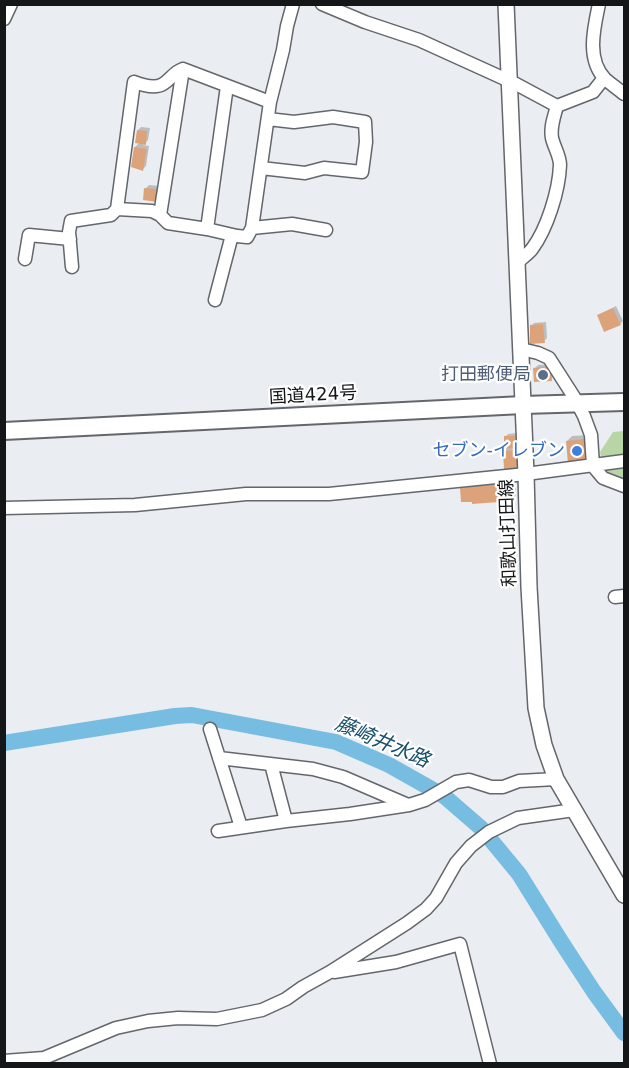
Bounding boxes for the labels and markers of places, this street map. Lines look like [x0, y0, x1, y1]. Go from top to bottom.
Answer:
place label: 打田郵便局 [441, 364, 531, 386]
marker: 打田郵便局 [536, 368, 550, 382]
place label: セブン-イレブン [433, 440, 565, 462]
marker: セブン-イレブン [570, 444, 584, 458]

